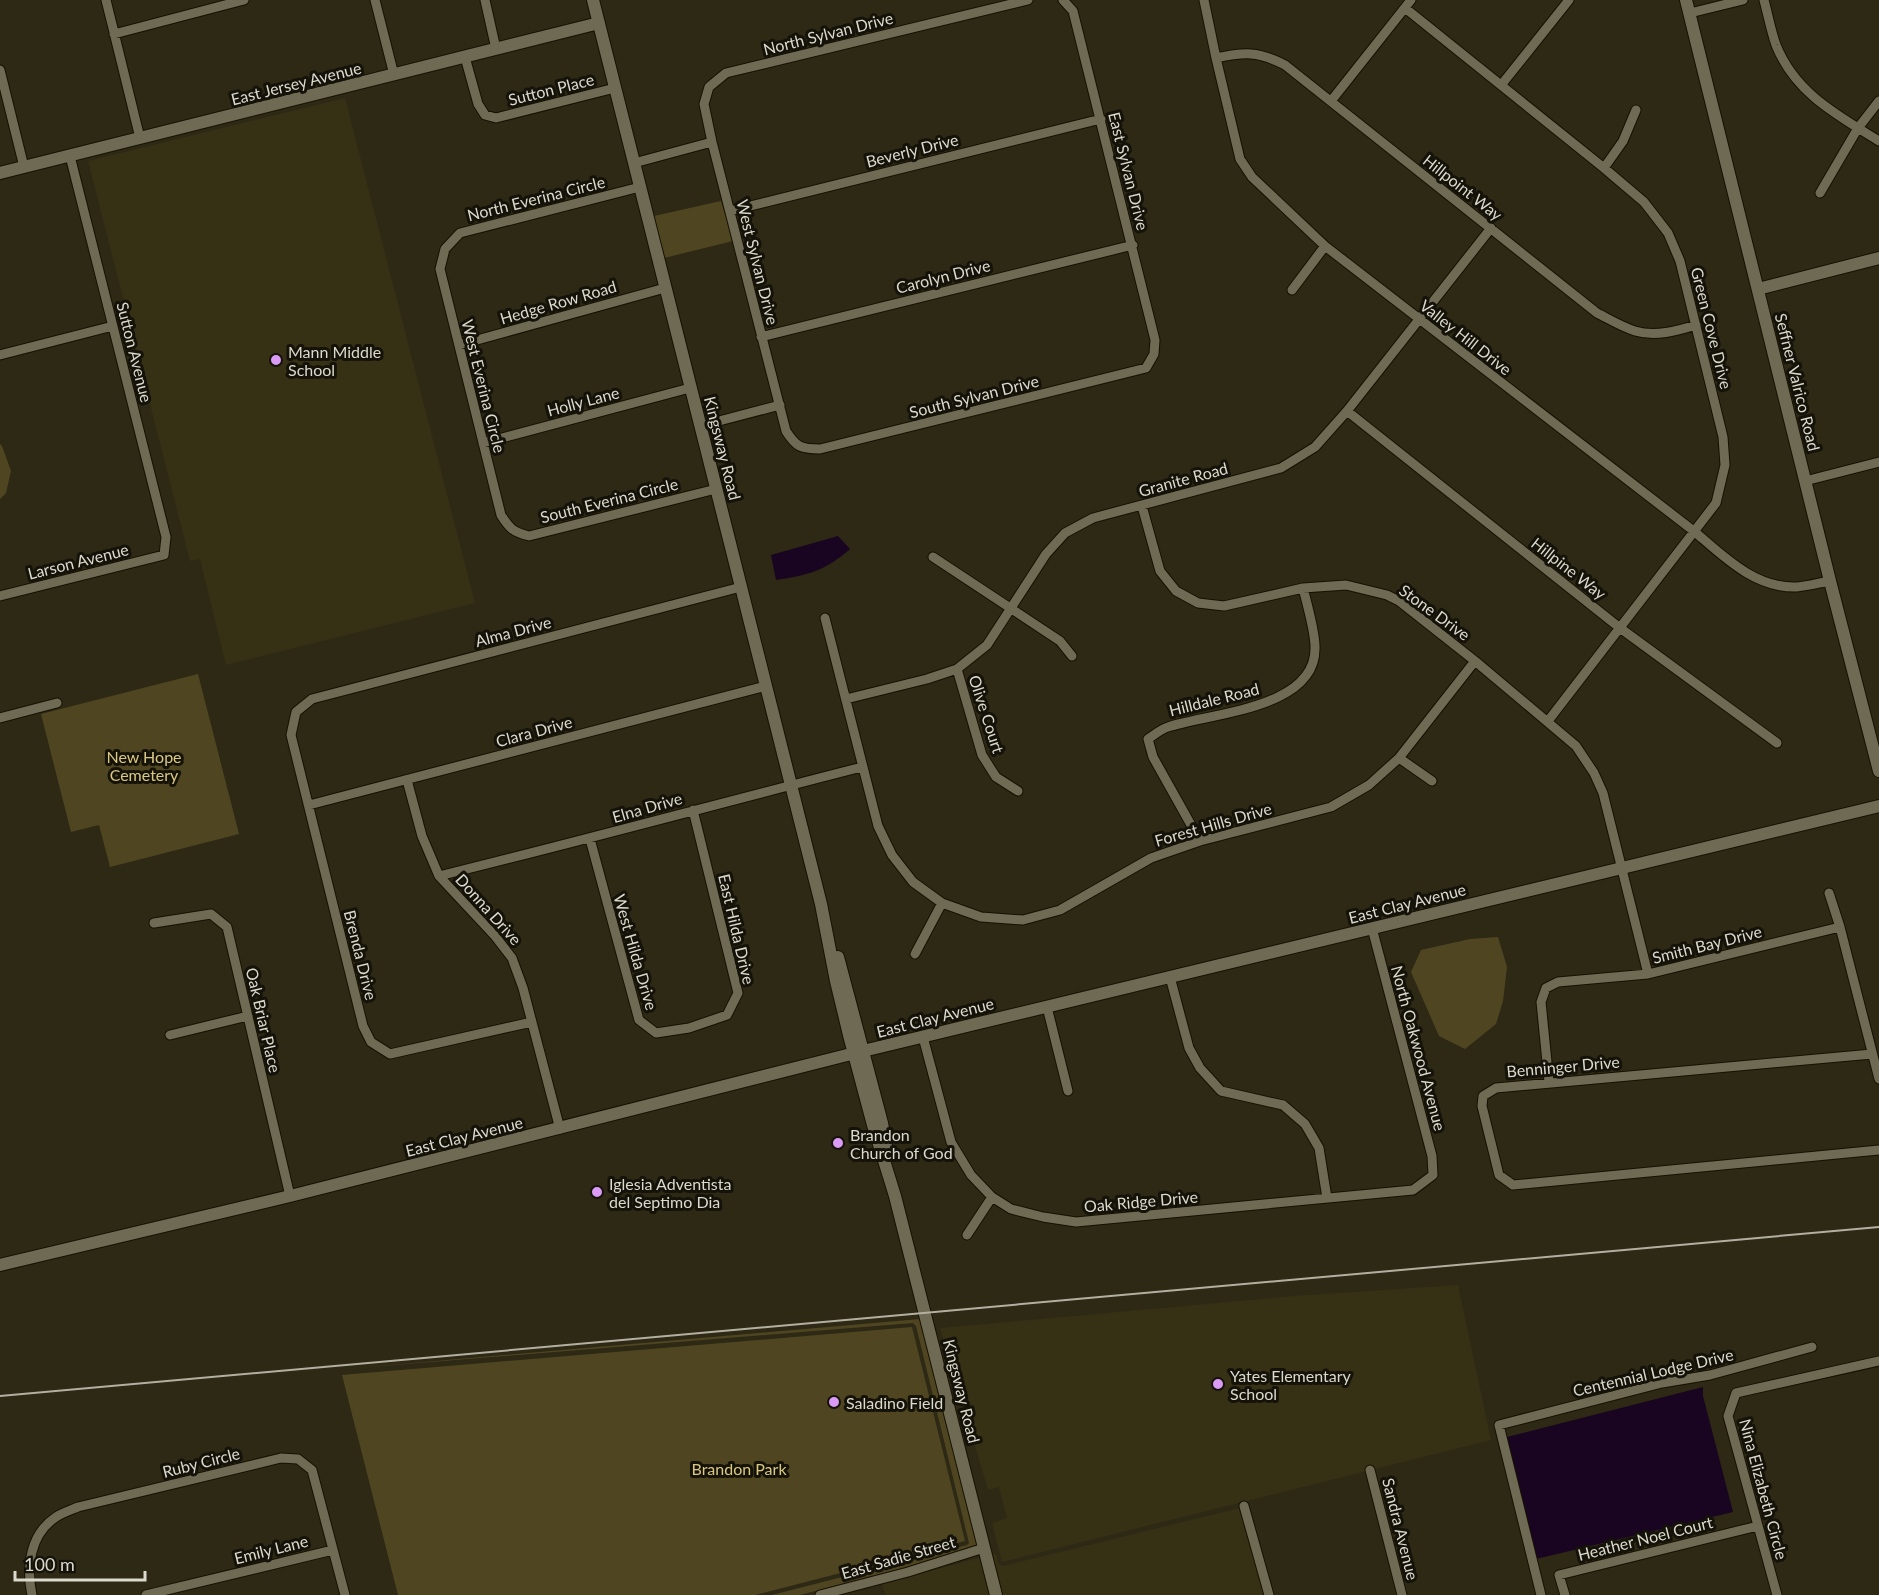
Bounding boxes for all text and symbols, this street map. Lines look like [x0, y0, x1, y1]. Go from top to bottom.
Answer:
street label: North Sylvan Drive [761, 8, 895, 58]
street label: East Jersey Avenue [229, 58, 363, 108]
street label: Sutton Place [506, 69, 596, 109]
street label: East Sylvan Drive [1105, 110, 1153, 232]
street label: Beverly Drive [864, 129, 960, 171]
street label: Hillpoint Way [1420, 150, 1507, 224]
street label: North Everina Circle [465, 172, 607, 224]
street label: West Sylvan Drive [733, 197, 783, 327]
street label: Carolyn Drive [894, 255, 992, 297]
street label: Green Cove Drive [1688, 265, 1736, 391]
street label: Hedge Row Road [498, 276, 618, 328]
street label: Valley Hill Drive [1416, 295, 1516, 379]
street label: Sutton Avenue [113, 300, 157, 404]
street label: Seffner Valrico Road [1772, 311, 1824, 453]
street label: West Everina Circle [458, 317, 510, 455]
place label: Mann Middle School [288, 342, 381, 379]
marker: Mann Middle School [269, 353, 283, 367]
street label: South Sylvan Drive [907, 371, 1041, 421]
street label: Holly Lane [545, 382, 621, 420]
street label: Kingsway Road [701, 394, 745, 502]
street label: Granite Road [1136, 458, 1230, 500]
street label: South Everina Circle [538, 474, 680, 526]
street label: Hillpine Way [1528, 533, 1611, 603]
street label: Larson Avenue [26, 539, 130, 583]
street label: Stone Drive [1396, 580, 1474, 644]
street label: Alma Drive [473, 612, 553, 650]
street label: Olive Court [965, 673, 1009, 756]
street label: Hilldale Road [1167, 679, 1261, 719]
street label: Clara Drive [494, 712, 574, 750]
park label: New Hope Cemetery [106, 747, 182, 784]
street label: Elna Drive [610, 788, 684, 826]
street label: Forest Hills Drive [1152, 798, 1274, 850]
street label: Donna Drive [452, 870, 526, 948]
street label: East Hilda Drive [715, 872, 759, 986]
street label: East Clay Avenue [1346, 879, 1468, 927]
street label: West Hilda Drive [610, 892, 662, 1012]
street label: Brenda Drive [341, 908, 381, 1002]
street label: Smith Bay Drive [1650, 921, 1764, 967]
street label: North Oakwood Avenue [1388, 963, 1450, 1133]
street label: Oak Briar Place [243, 966, 285, 1074]
street label: East Clay Avenue [874, 993, 996, 1041]
street label: Benninger Drive [1506, 1052, 1620, 1080]
street label: East Clay Avenue [403, 1112, 525, 1160]
place label: Brandon Church of God [850, 1125, 953, 1162]
marker: Brandon Church of God [831, 1136, 845, 1150]
place label: Iglesia Adventista del Septimo Dia [609, 1174, 731, 1211]
marker: Iglesia Adventista del Septimo Dia [590, 1185, 604, 1199]
street label: Oak Ridge Drive [1083, 1187, 1199, 1215]
street label: Kingsway Road [940, 1337, 984, 1445]
street label: Centennial Lodge Drive [1571, 1344, 1735, 1400]
place label: Yates Elementary School [1230, 1366, 1352, 1403]
marker: Yates Elementary School [1211, 1377, 1225, 1391]
place label: Saladino Field [846, 1393, 943, 1412]
marker: Saladino Field [827, 1395, 841, 1409]
street label: Nina Elizabeth Circle [1736, 1417, 1792, 1561]
street label: Ruby Circle [160, 1443, 242, 1481]
park label: Brandon Park [691, 1459, 787, 1478]
street label: Sandra Avenue [1379, 1476, 1423, 1582]
street label: Heather Noel Court [1576, 1512, 1715, 1564]
street label: Emily Lane [232, 1531, 310, 1567]
street label: East Sadie Street [839, 1532, 958, 1582]
scale bar [15, 1544, 146, 1582]
text: 100 m [24, 1553, 75, 1575]

